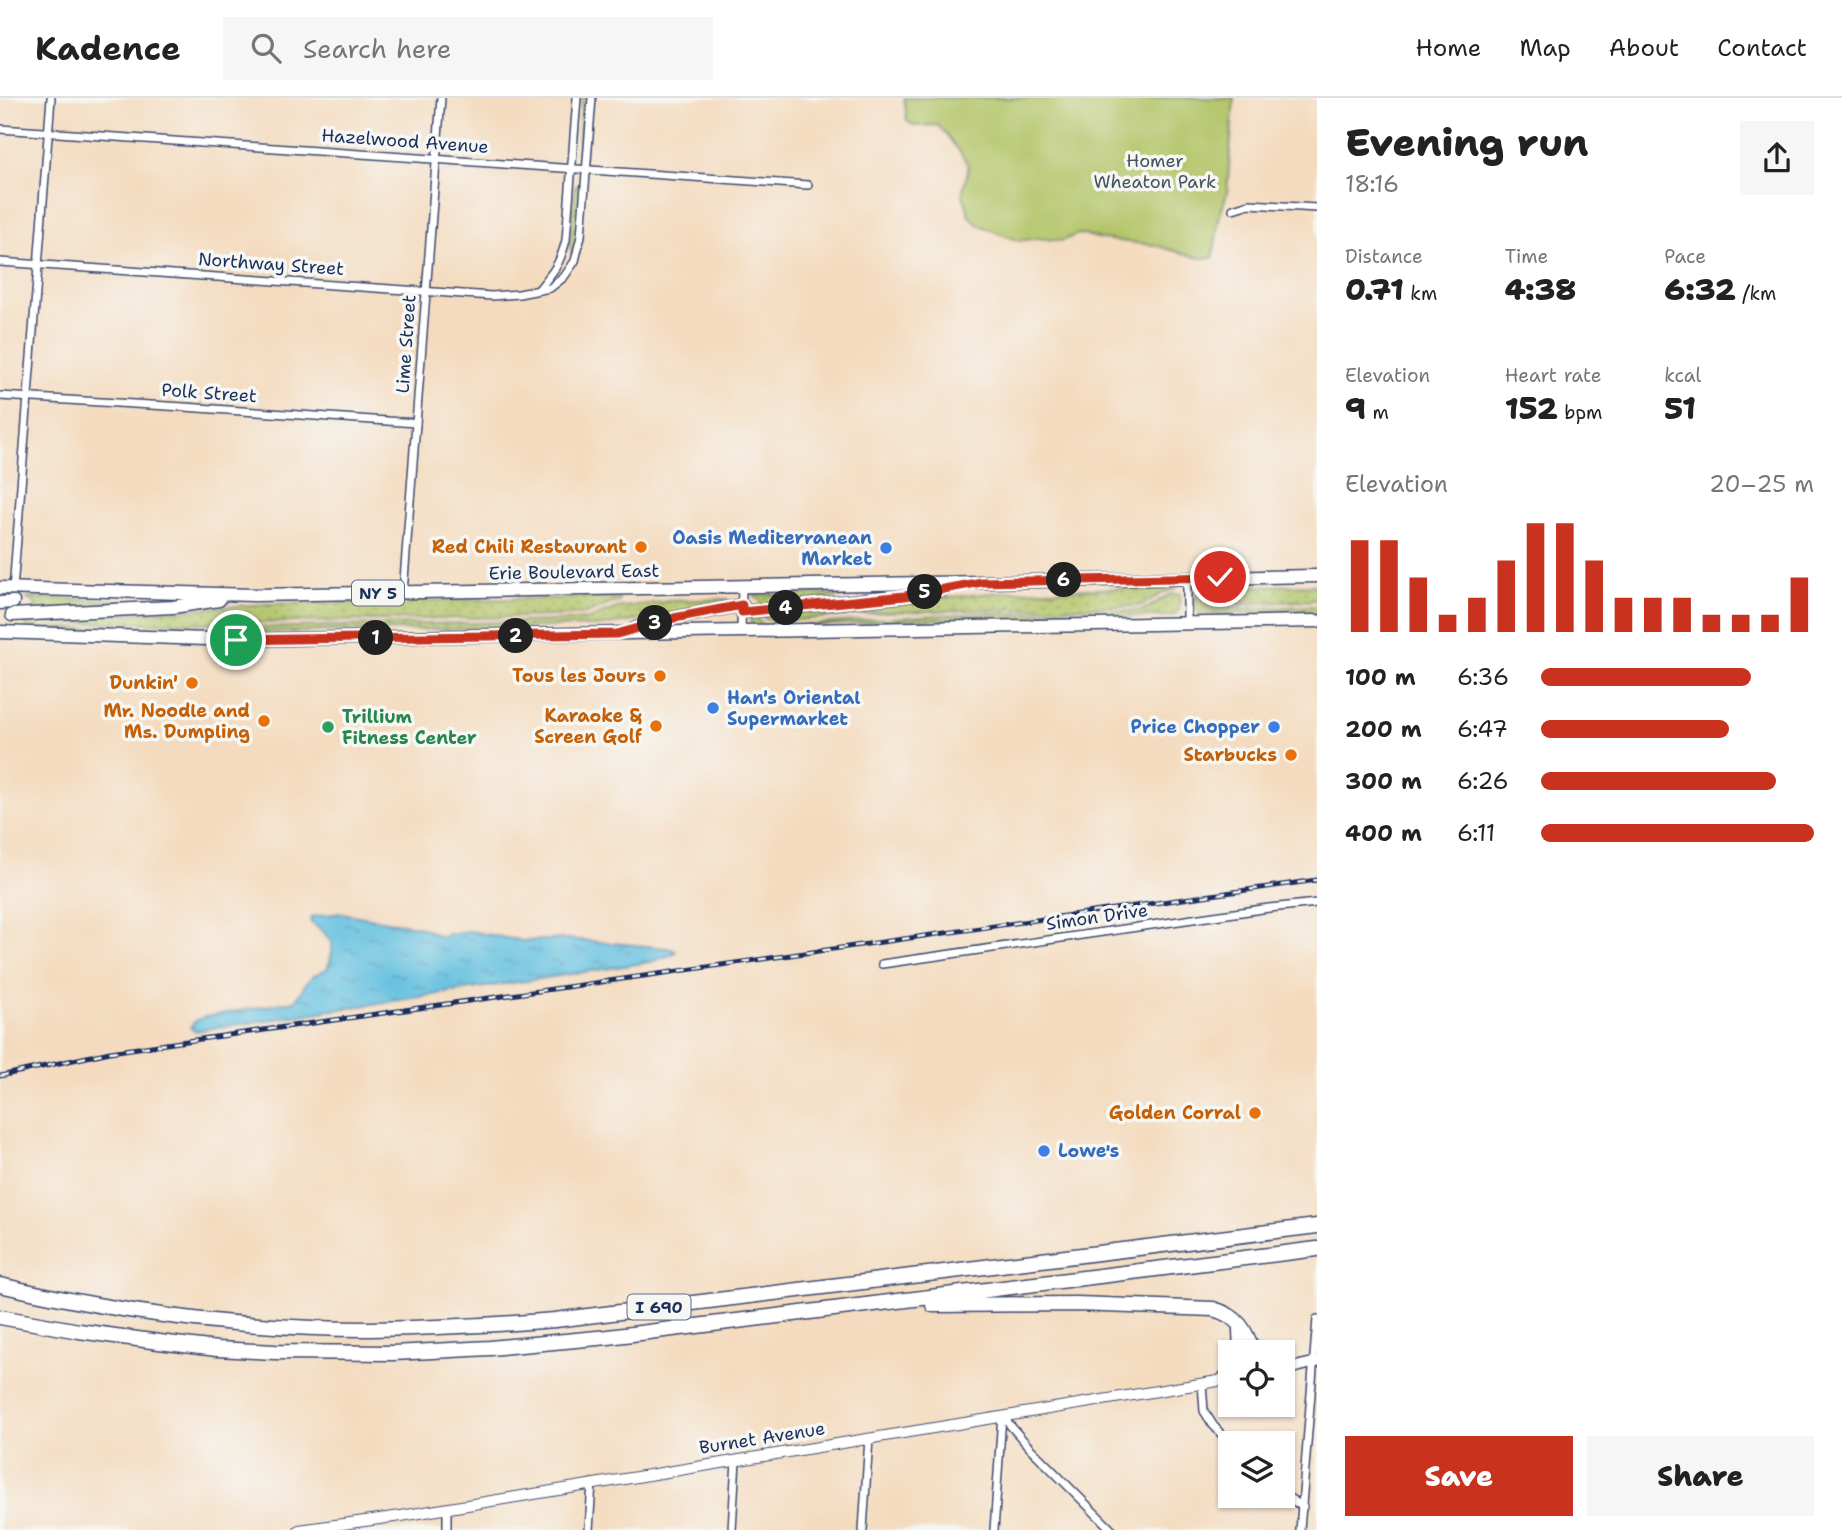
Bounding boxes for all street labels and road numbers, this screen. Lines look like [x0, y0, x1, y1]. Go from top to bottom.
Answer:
street label: Hazelwood Avenue [320, 123, 490, 159]
street label: Northway Street [197, 247, 345, 281]
street label: Lime Street [391, 294, 421, 394]
street label: Polk Street [160, 378, 258, 408]
street label: Erie Boulevard East [488, 559, 660, 585]
road number: NY 5 [352, 580, 404, 606]
street label: Simon Drive [1045, 898, 1149, 936]
road number: I 690 [628, 1294, 690, 1320]
street label: Burnet Avenue [697, 1416, 827, 1460]

